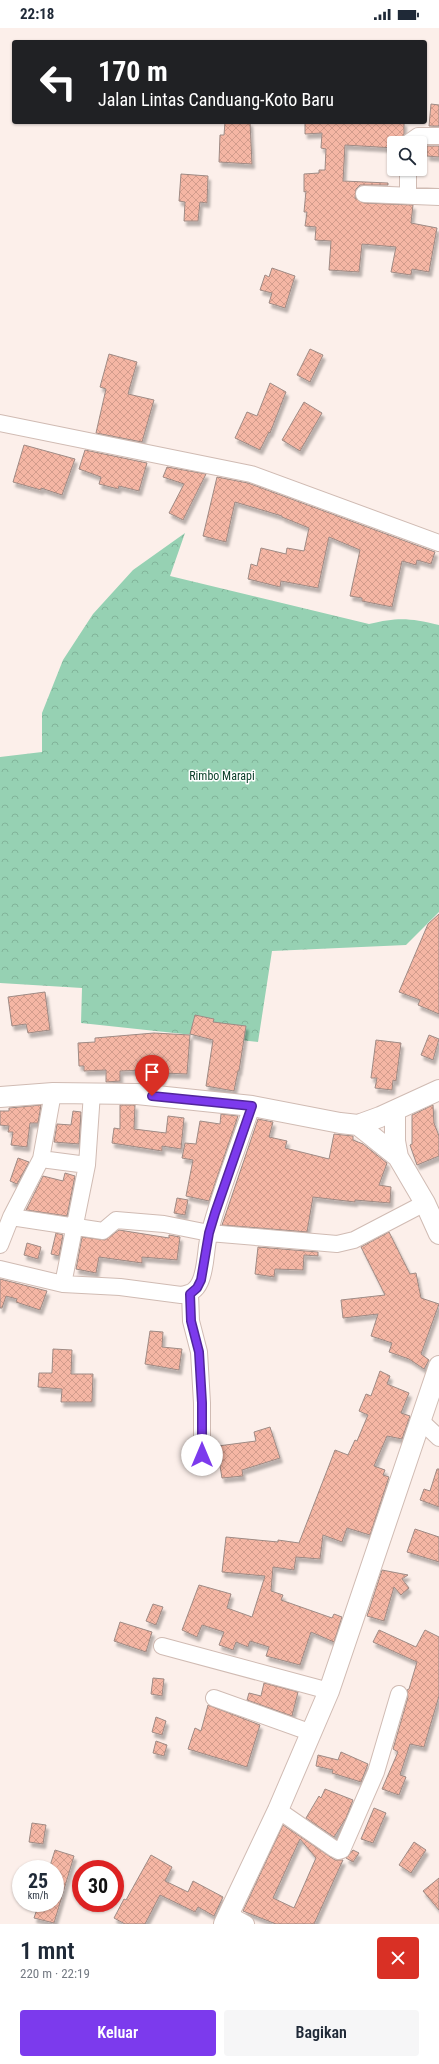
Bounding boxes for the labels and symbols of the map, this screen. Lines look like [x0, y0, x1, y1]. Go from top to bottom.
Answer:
park label: Rimbo Marapi [189, 769, 255, 783]
pin [135, 1055, 169, 1096]
position arrow [181, 1434, 223, 1476]
speed limit sign: 30 [72, 1860, 124, 1912]

